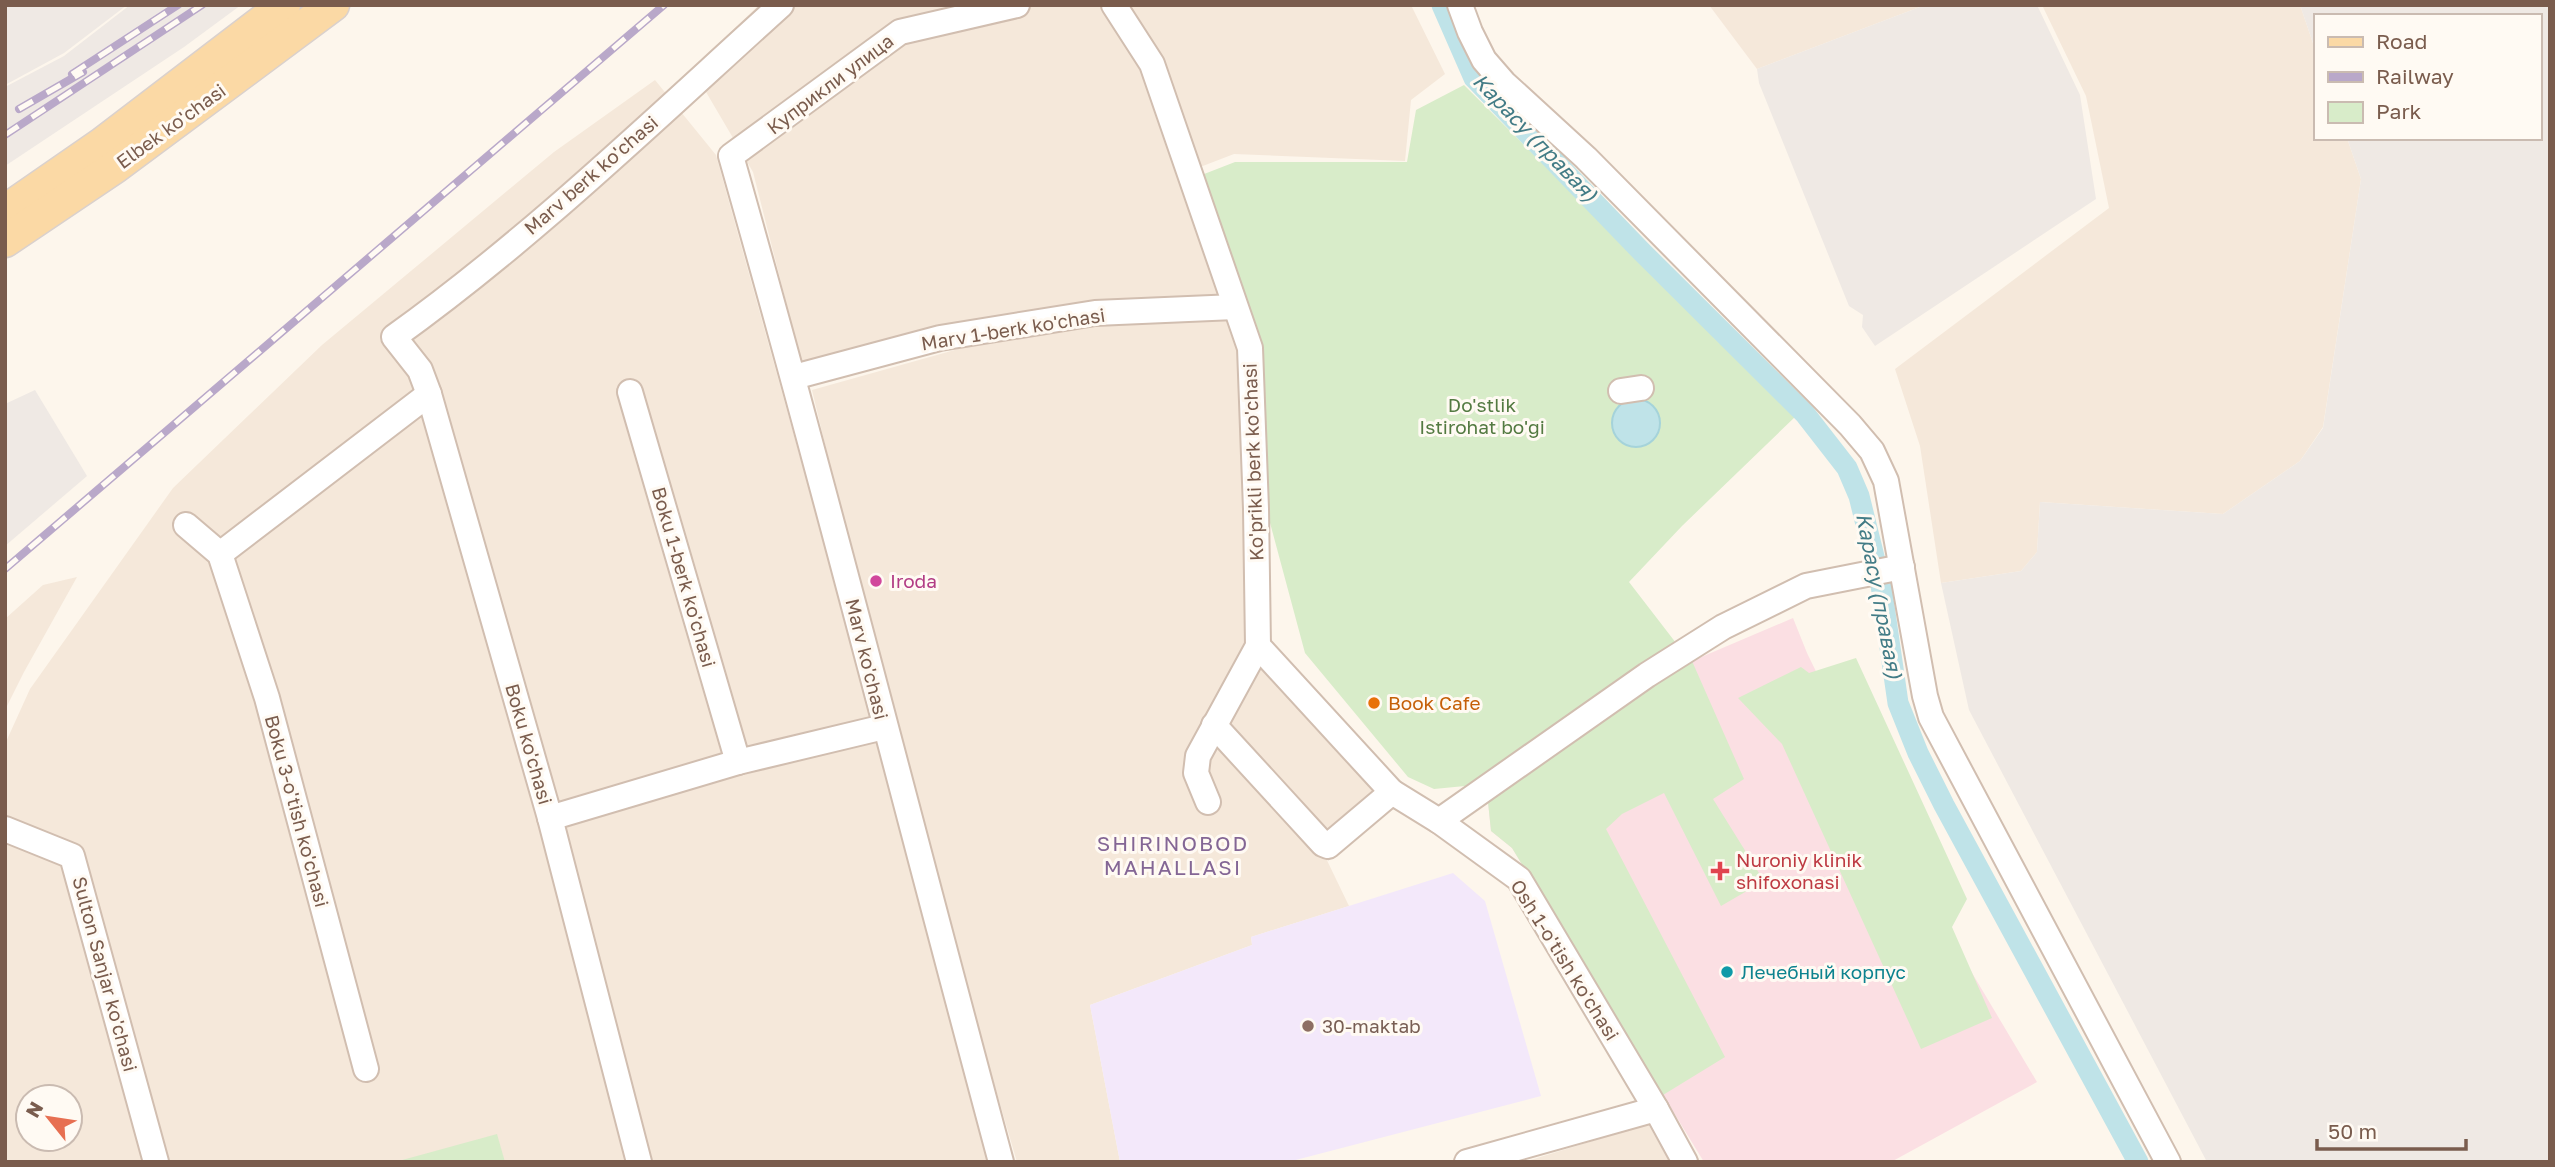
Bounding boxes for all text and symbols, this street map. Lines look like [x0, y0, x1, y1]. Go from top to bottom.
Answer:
legend [2314, 14, 2541, 140]
text: Road [2376, 28, 2427, 54]
street label: Куприкли улица [762, 29, 897, 139]
text: Railway [2376, 63, 2454, 89]
water label: Карасу (правая) [1468, 68, 1604, 207]
street label: Elbek ko'chasi [112, 78, 230, 173]
text: Park [2376, 98, 2422, 124]
street label: Marv berk ko'chasi [519, 110, 662, 239]
street label: Marv 1-berk ko'chasi [919, 303, 1107, 354]
street label: Ko'prikli berk ko'chasi [1238, 363, 1267, 561]
park label: Do'stlik Istirohat bo'gi [1419, 393, 1545, 438]
street label: Boku 1-berk ko'chasi [648, 484, 721, 670]
water label: Карасу (правая) [1851, 511, 1909, 681]
place label: Iroda [890, 569, 937, 592]
marker: Iroda [868, 573, 884, 589]
street label: Marv ko'chasi [841, 596, 894, 722]
street label: Boku ko'chasi [501, 681, 558, 807]
place label: Book Cafe [1388, 691, 1480, 714]
marker: Book Cafe [1366, 695, 1382, 711]
street label: Boku 3-o'tish ko'chasi [261, 712, 334, 910]
district label: SHIRINOBOD MAHALLASI [1097, 830, 1249, 880]
place label: Nuroniy klinik shifoxonasi [1736, 848, 1862, 893]
marker: Nuroniy klinik shifoxonasi [1710, 861, 1730, 881]
street label: Sulton Sanjar ko'chasi [68, 874, 143, 1074]
street label: Osh 1-o'tish ko'chasi [1506, 875, 1624, 1045]
place label: Лечебный корпус [1741, 960, 1906, 983]
marker: Лечебный корпус [1719, 964, 1735, 980]
place label: 30-maktab [1322, 1014, 1421, 1037]
marker: 30-maktab [1300, 1018, 1316, 1034]
north arrow [14, 1083, 84, 1153]
text: N [20, 1097, 47, 1121]
scale bar [2317, 1108, 2466, 1152]
text: 50 m [2328, 1118, 2377, 1144]

